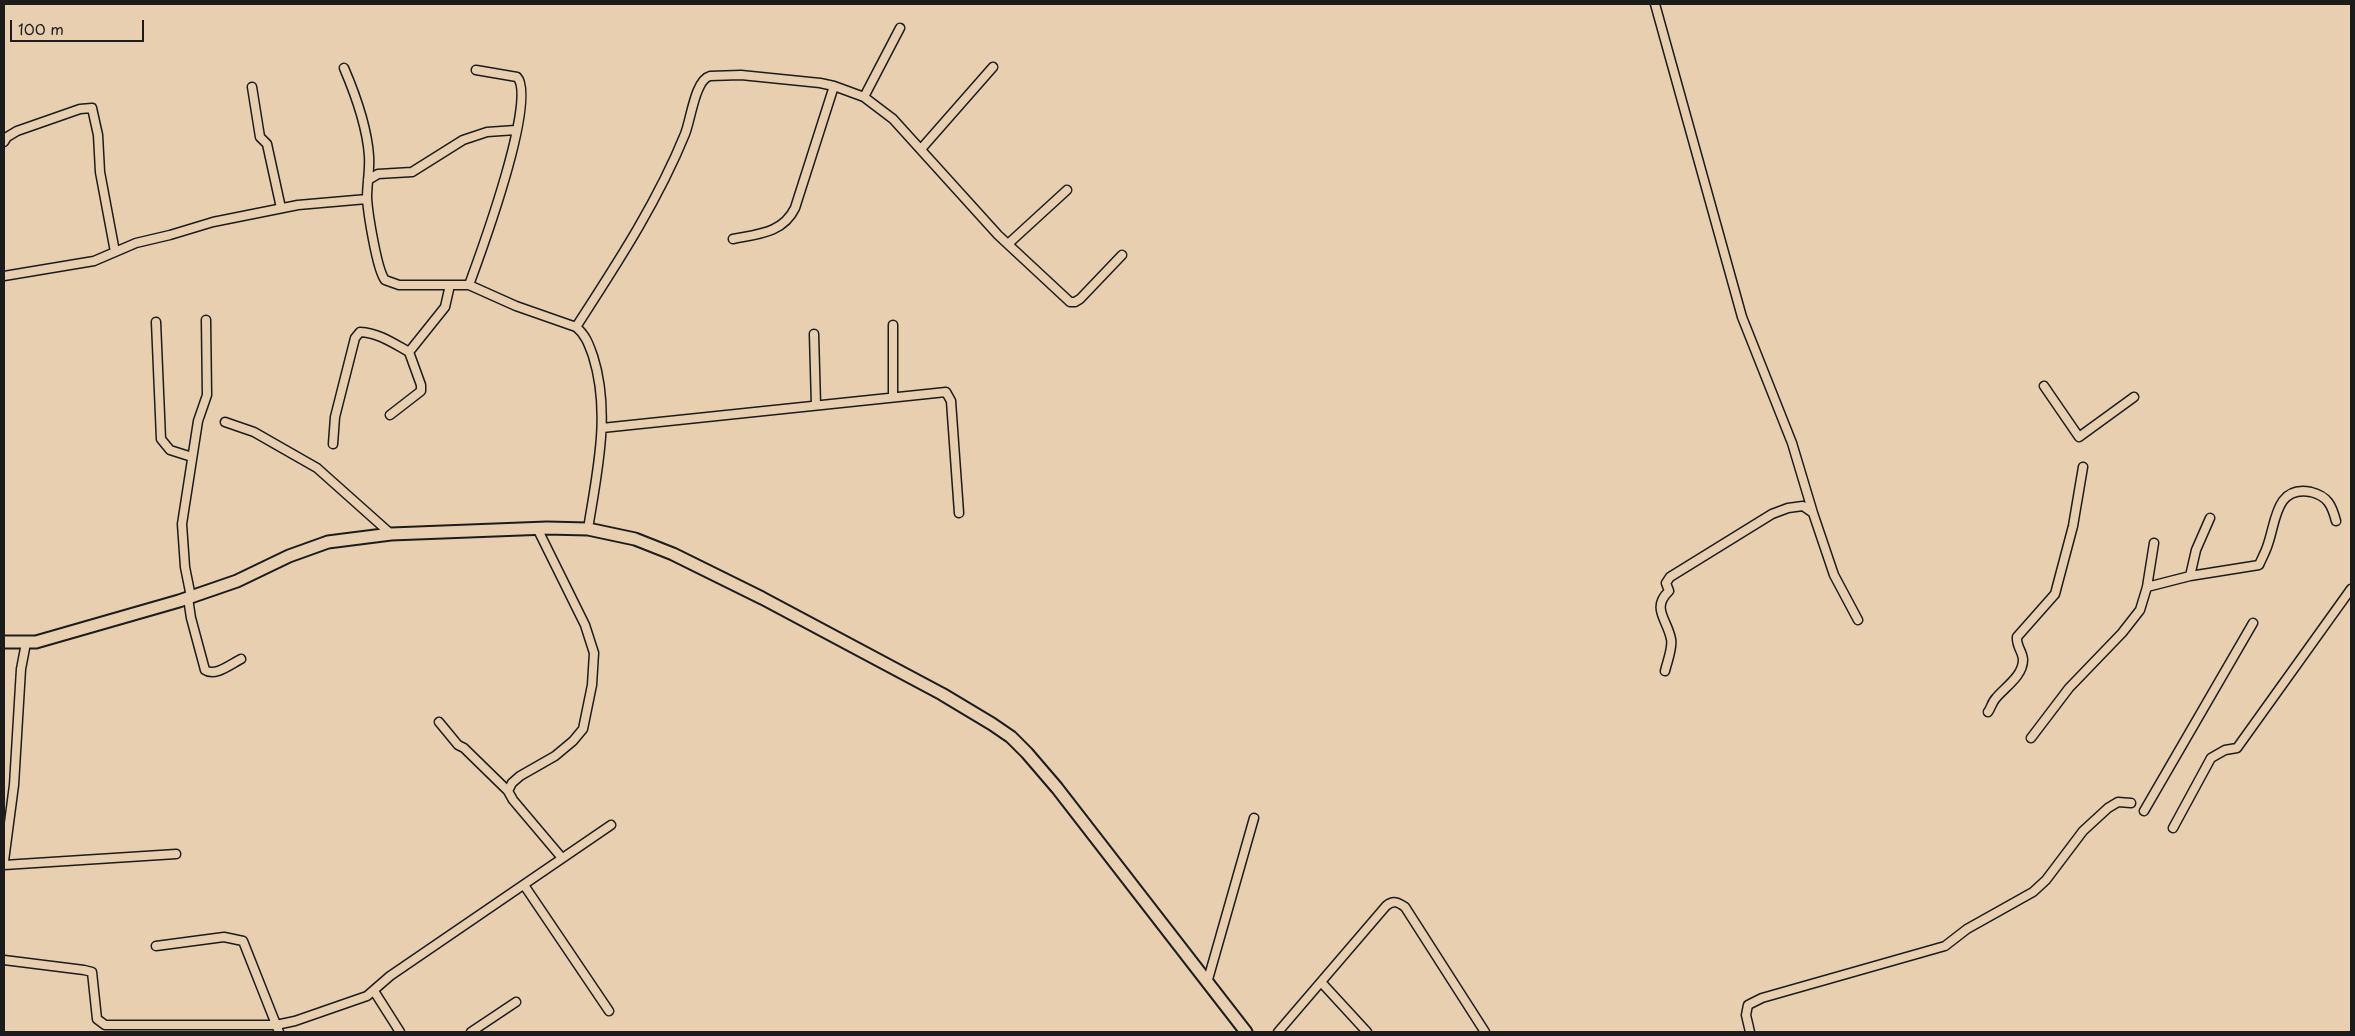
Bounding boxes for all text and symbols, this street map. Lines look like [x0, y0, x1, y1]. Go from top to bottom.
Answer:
scale bar [12, 10, 146, 42]
text: 100 m [18, 17, 64, 40]

